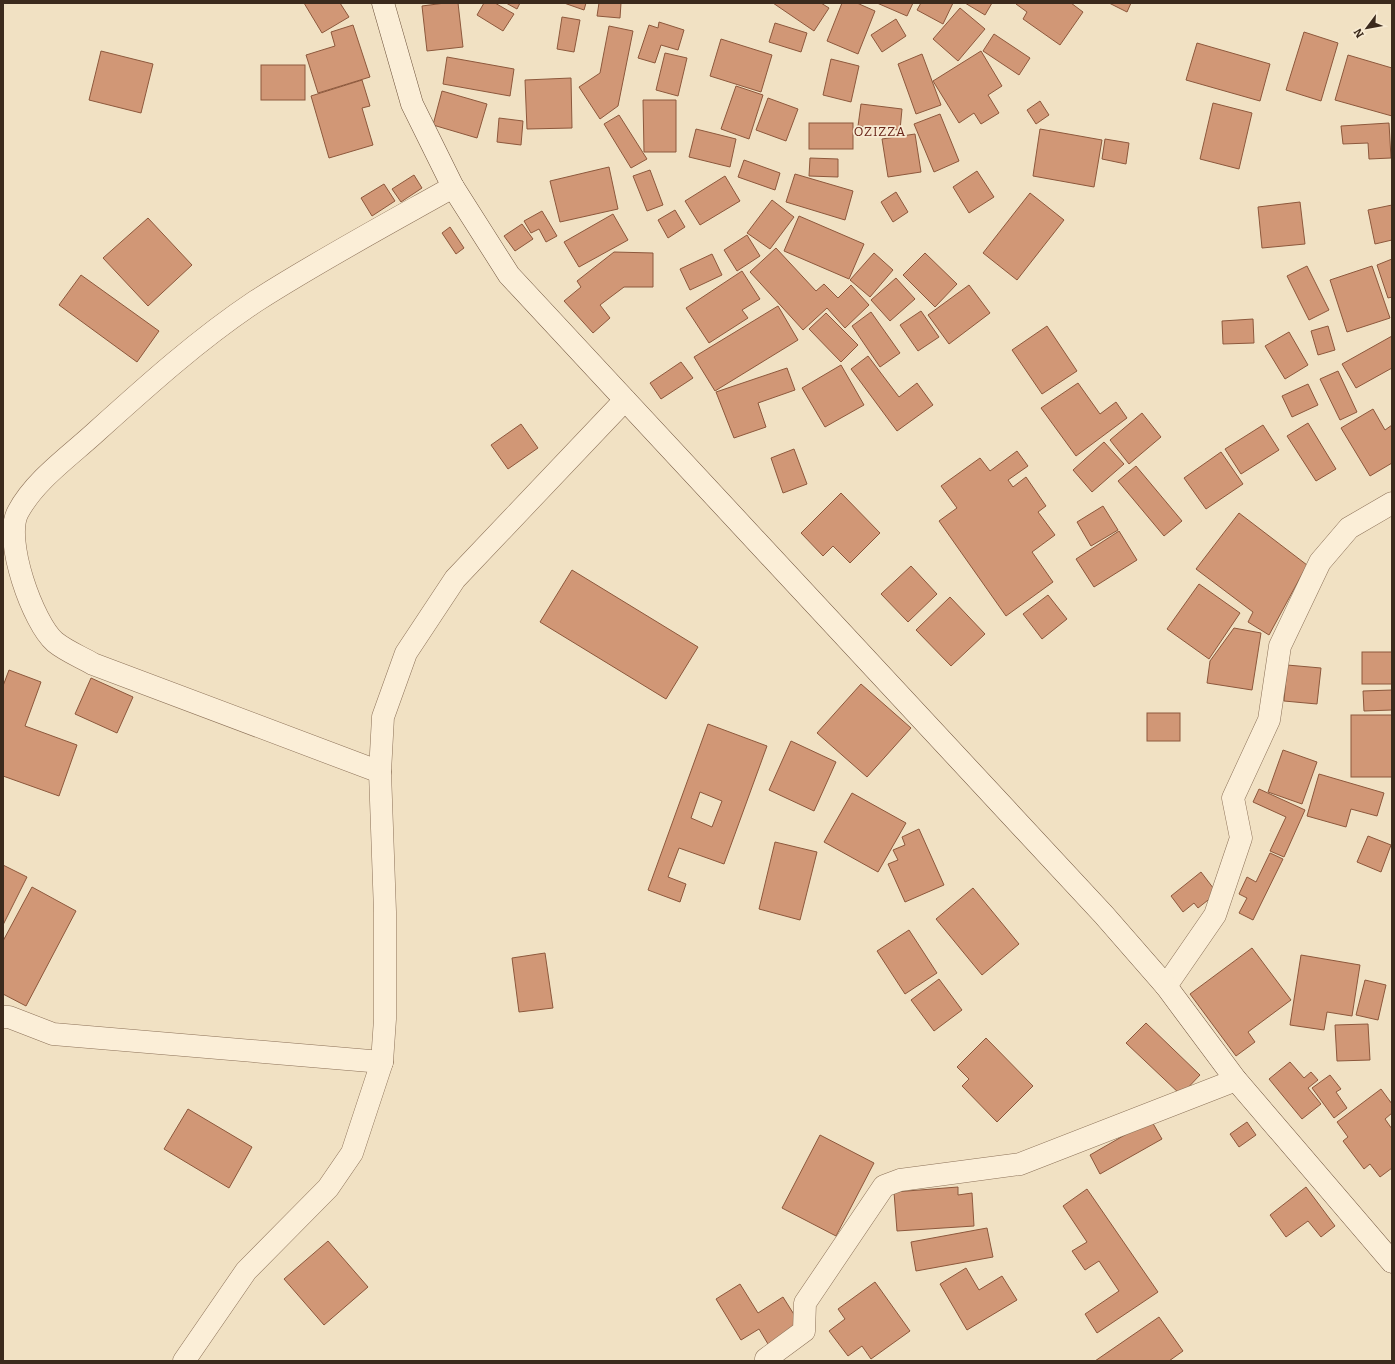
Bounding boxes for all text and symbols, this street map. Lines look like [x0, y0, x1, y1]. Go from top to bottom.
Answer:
north arrow [1347, 8, 1387, 48]
text: N [1351, 26, 1367, 40]
district label: OZIZZA [854, 124, 906, 139]

